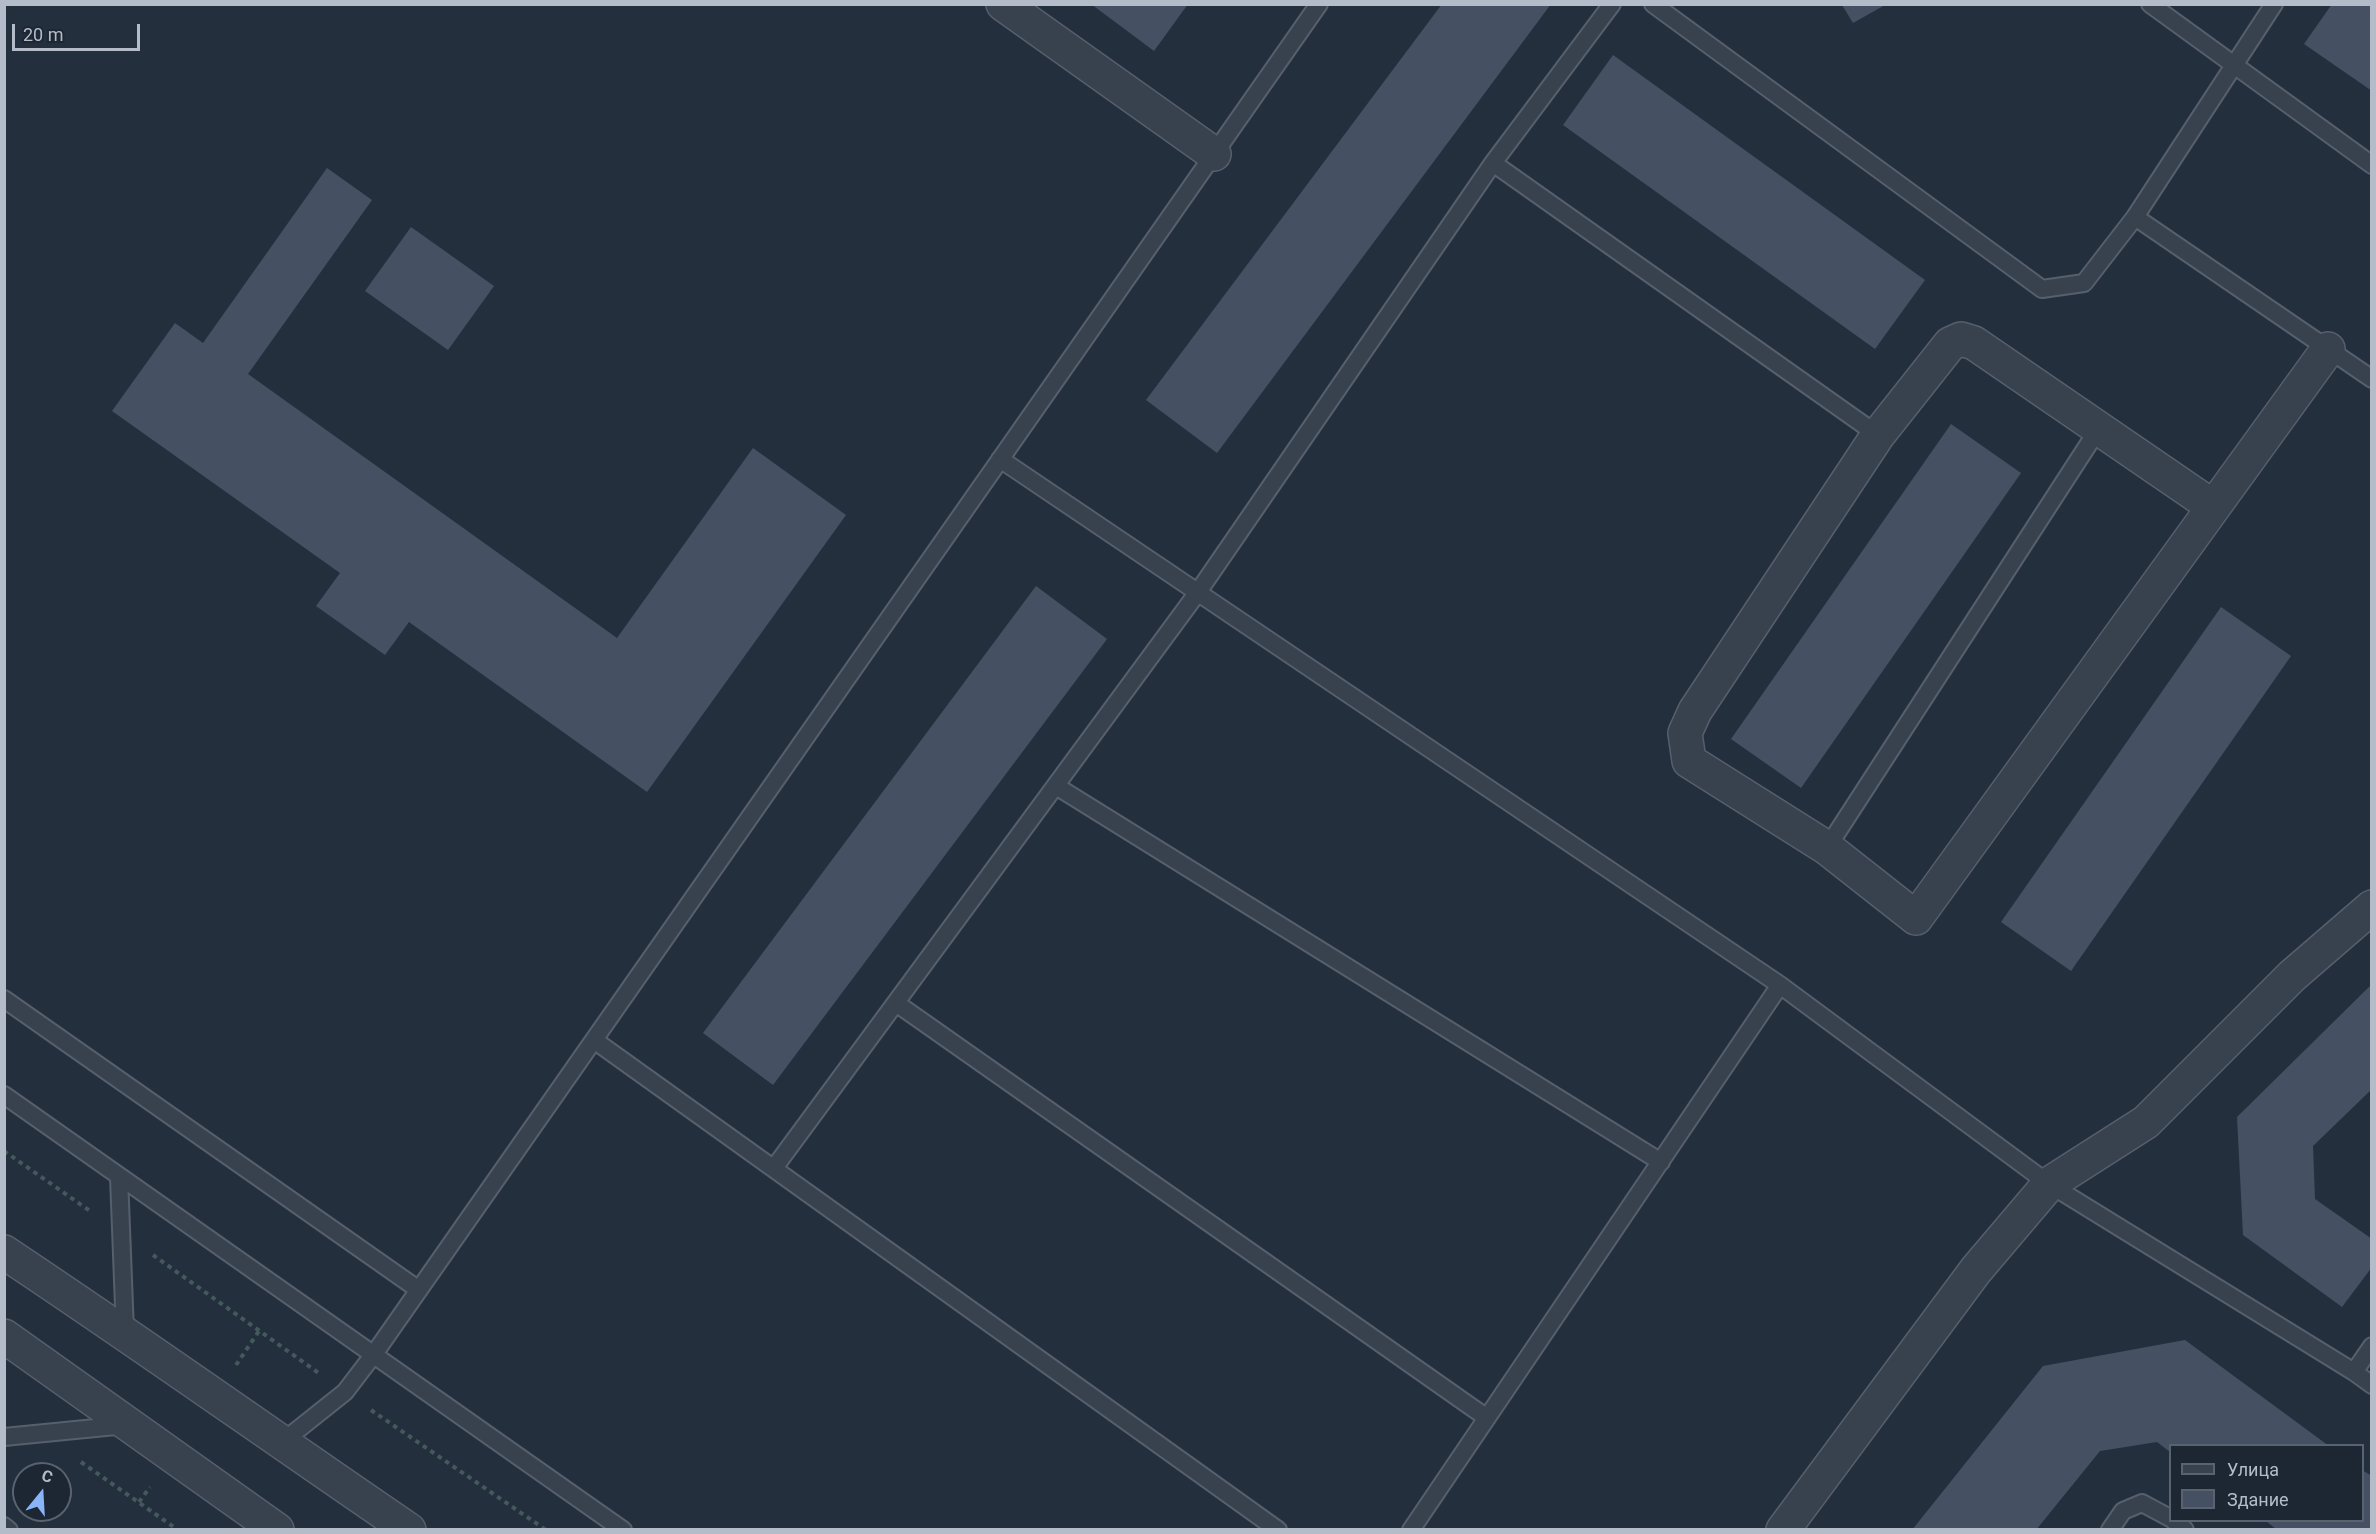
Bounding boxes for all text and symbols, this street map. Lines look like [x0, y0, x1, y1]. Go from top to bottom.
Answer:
scale bar [15, 12, 142, 50]
text: 20 m [23, 24, 63, 45]
legend [2169, 1444, 2364, 1522]
text: Улица [2227, 1459, 2279, 1480]
north arrow [12, 1462, 72, 1522]
text: С [39, 1466, 55, 1487]
text: Здание [2227, 1489, 2289, 1510]

